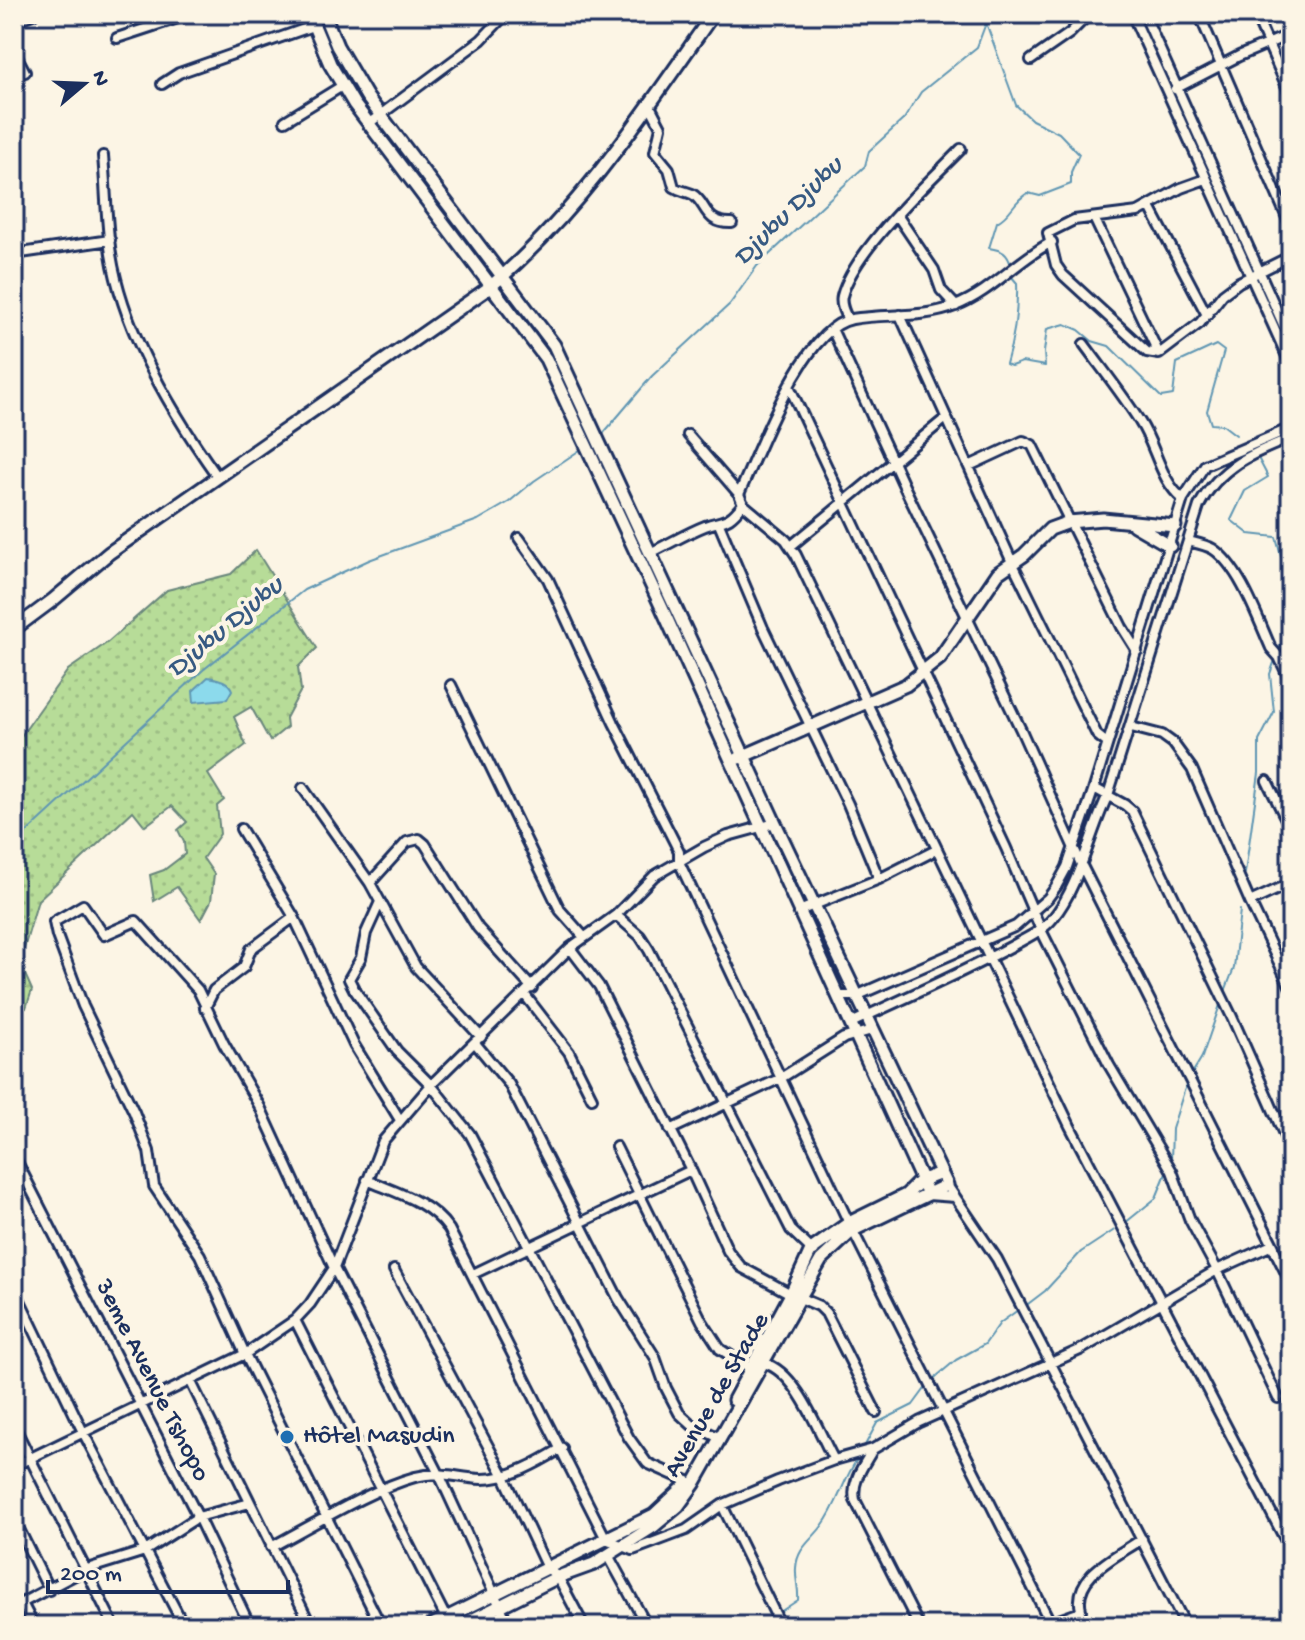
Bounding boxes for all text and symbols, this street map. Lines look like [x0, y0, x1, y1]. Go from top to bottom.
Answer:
north arrow [44, 44, 124, 124]
text: N [84, 68, 114, 90]
water label: Djubu Djubu [727, 148, 853, 274]
water label: Djubu Djubu [161, 568, 293, 686]
street label: 3eme Avenue Tshopo [86, 1274, 215, 1487]
street label: Avenue de Stade [658, 1308, 778, 1484]
place label: Hôtel Masudin [303, 1422, 455, 1453]
marker: Hôtel Masudin [278, 1428, 296, 1446]
scale bar [48, 1544, 288, 1594]
text: 200 m [60, 1561, 122, 1590]

